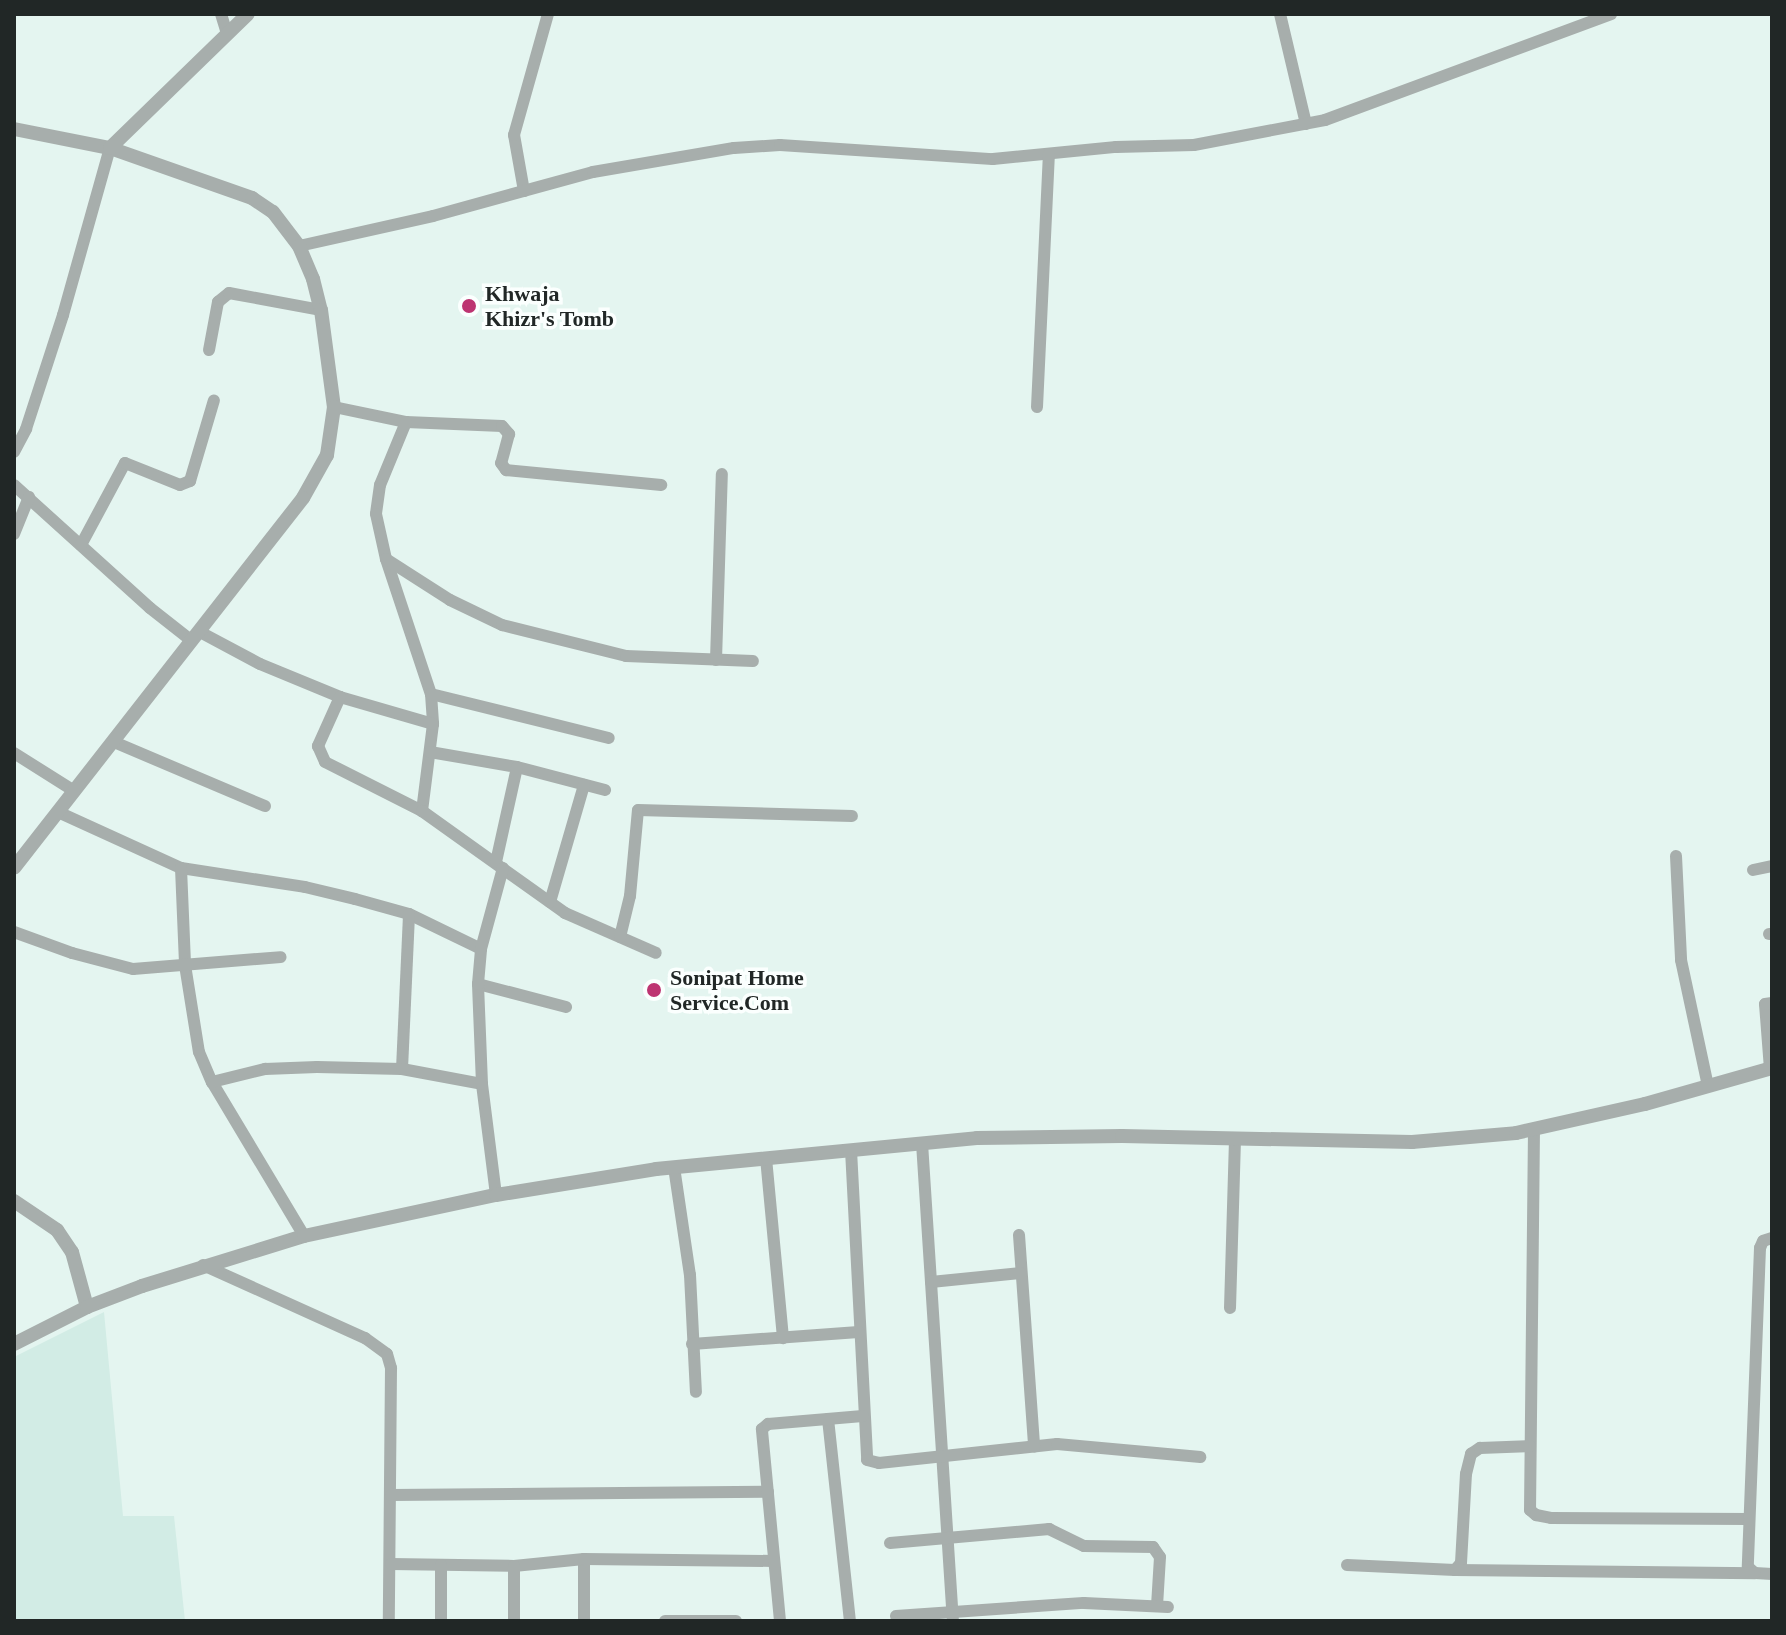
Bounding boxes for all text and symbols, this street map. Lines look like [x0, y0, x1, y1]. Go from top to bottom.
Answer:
place label: Khwaja Khizr's Tomb [485, 280, 614, 332]
marker: Khwaja Khizr's Tomb [460, 297, 478, 315]
place label: Sonipat Home Service.Com [670, 964, 804, 1016]
marker: Sonipat Home Service.Com [645, 981, 663, 999]

